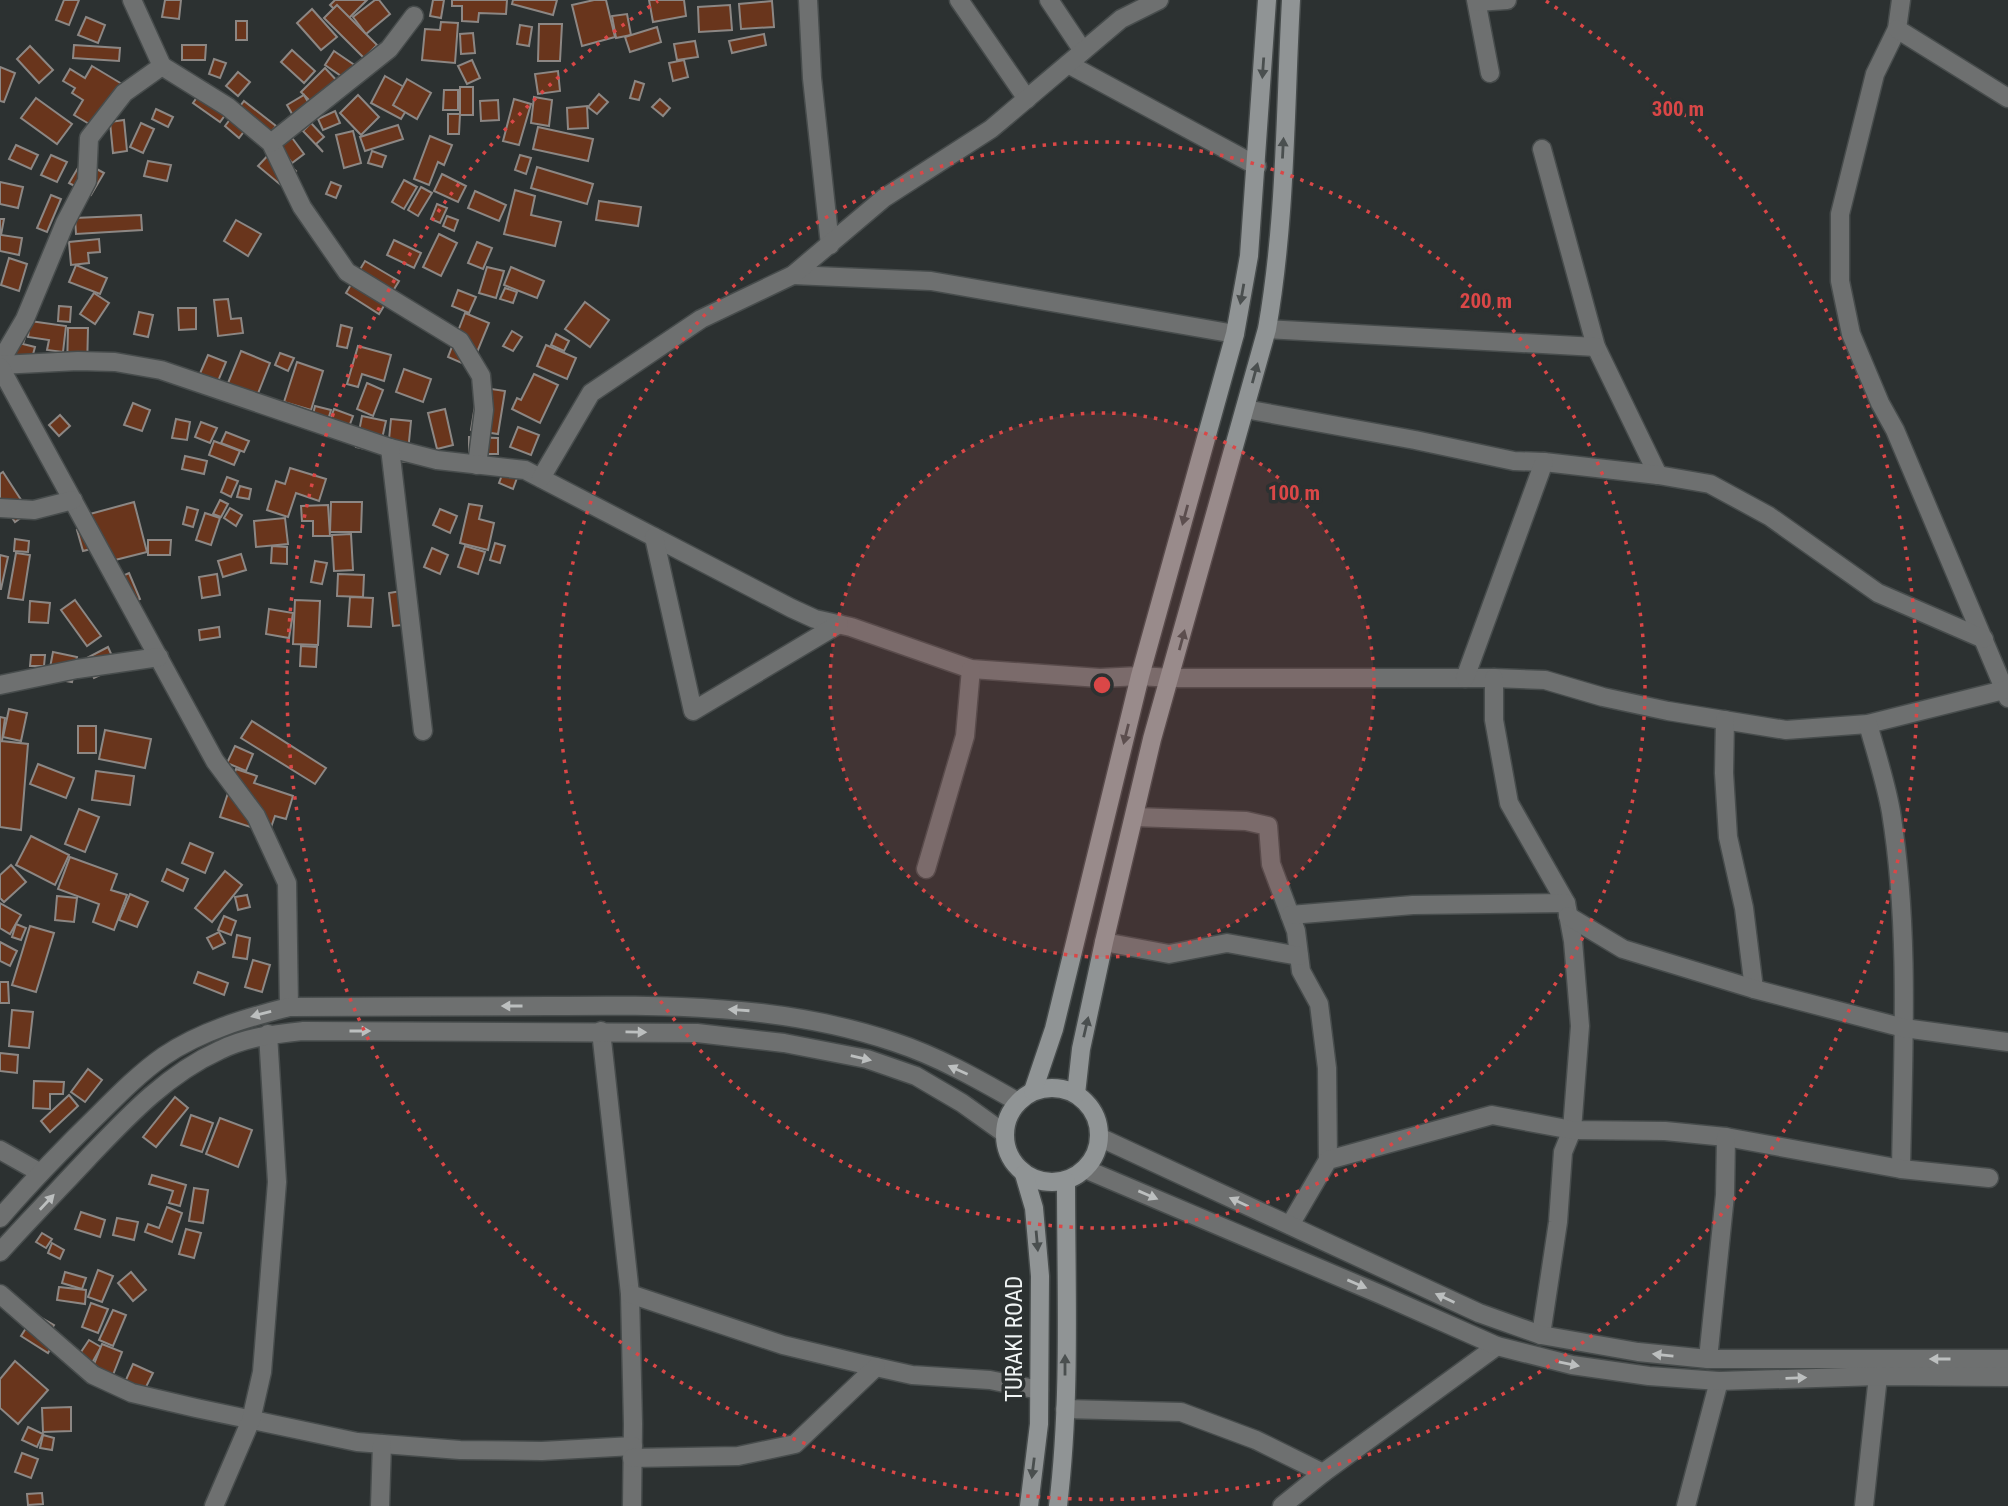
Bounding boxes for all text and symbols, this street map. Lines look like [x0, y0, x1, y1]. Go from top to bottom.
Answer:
one-way arrow [1257, 57, 1268, 79]
text: 300 m [1652, 97, 1704, 121]
one-way arrow [1278, 137, 1289, 159]
one-way arrow [1236, 284, 1247, 306]
text: 200 m [1460, 289, 1512, 313]
one-way arrow [1250, 362, 1261, 384]
text: 100 m [1268, 481, 1320, 505]
one-way arrow [1179, 504, 1190, 526]
one-way arrow [1177, 629, 1187, 650]
centre of rings [1090, 673, 1114, 697]
one-way arrow [1120, 723, 1131, 745]
one-way arrow [501, 1000, 523, 1012]
one-way arrow [728, 1004, 750, 1015]
one-way arrow [250, 1010, 271, 1020]
one-way arrow [1080, 1016, 1091, 1038]
one-way arrow [349, 1025, 371, 1037]
one-way arrow [625, 1026, 647, 1037]
one-way arrow [851, 1053, 873, 1064]
one-way arrow [947, 1064, 968, 1075]
one-way arrow [1137, 1190, 1158, 1201]
one-way arrow [38, 1194, 54, 1211]
one-way arrow [1228, 1196, 1249, 1207]
one-way arrow [1032, 1230, 1043, 1252]
street label: TURAKI ROAD [1001, 1276, 1028, 1402]
one-way arrow [1347, 1278, 1367, 1290]
one-way arrow [1435, 1292, 1455, 1303]
one-way arrow [1652, 1349, 1674, 1360]
one-way arrow [1059, 1353, 1071, 1375]
one-way arrow [1929, 1353, 1951, 1365]
one-way arrow [1558, 1358, 1580, 1369]
one-way arrow [1785, 1373, 1807, 1384]
one-way arrow [1028, 1457, 1039, 1479]

